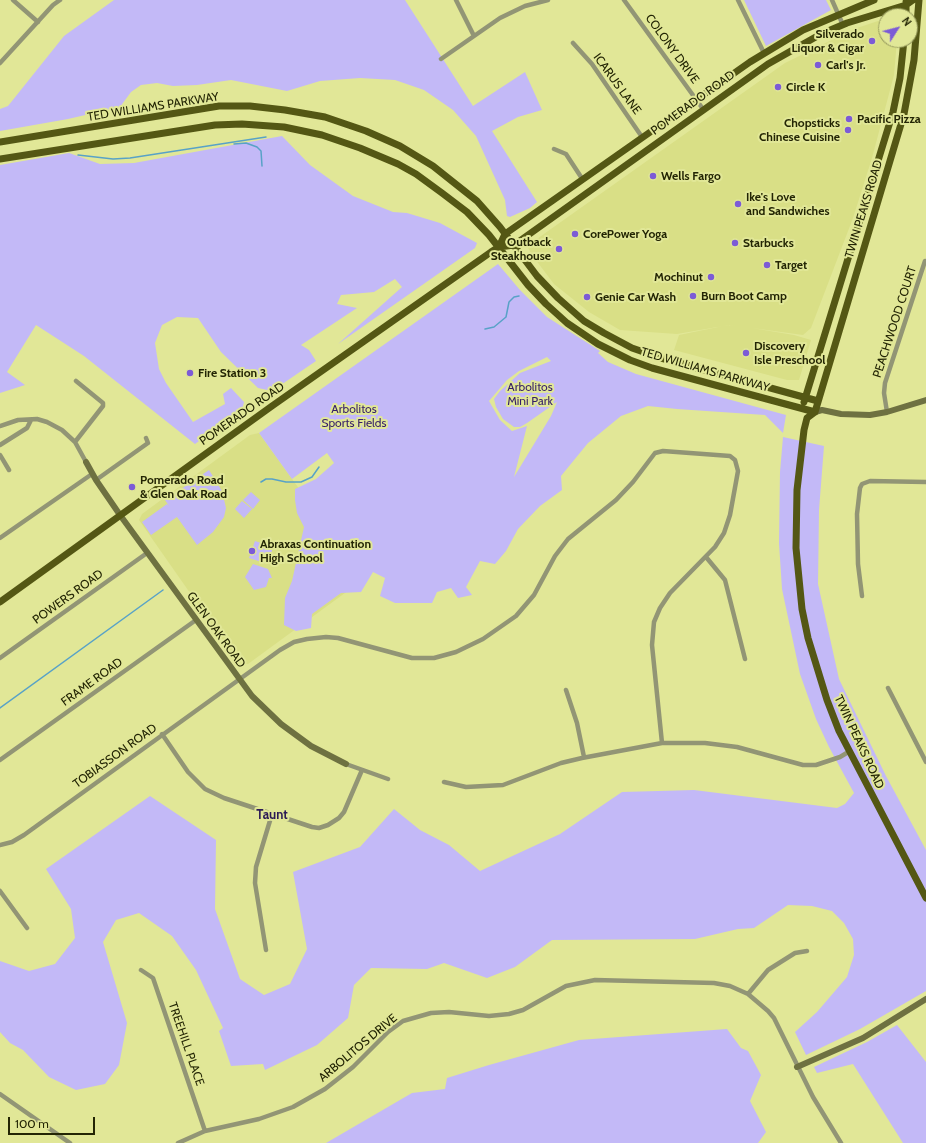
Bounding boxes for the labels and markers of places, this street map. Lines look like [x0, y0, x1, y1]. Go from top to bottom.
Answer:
place label: Silverado Liquor & Cigar [792, 27, 864, 55]
marker: Silverado Liquor & Cigar [867, 36, 877, 46]
place label: Carl's Jr. [826, 58, 866, 72]
marker: Carl's Jr. [813, 60, 823, 70]
place label: Circle K [786, 80, 825, 94]
marker: Circle K [773, 82, 783, 92]
place label: Pacific Pizza [857, 112, 921, 126]
marker: Pacific Pizza [844, 114, 854, 124]
place label: Chopsticks Chinese Cuisine [759, 116, 840, 144]
marker: Chopsticks Chinese Cuisine [843, 125, 853, 135]
place label: Wells Fargo [661, 169, 721, 183]
marker: Wells Fargo [648, 171, 658, 181]
place label: Ike's Love and Sandwiches [746, 190, 829, 218]
marker: Ike's Love and Sandwiches [733, 199, 743, 209]
place label: CorePower Yoga [583, 227, 667, 241]
marker: CorePower Yoga [570, 229, 580, 239]
place label: Outback Steakhouse [491, 235, 551, 263]
place label: Starbucks [743, 236, 794, 250]
marker: Starbucks [730, 238, 740, 248]
marker: Outback Steakhouse [554, 244, 564, 254]
place label: Target [775, 258, 807, 272]
marker: Target [762, 260, 772, 270]
place label: Mochinut [654, 270, 703, 284]
marker: Mochinut [706, 272, 716, 282]
place label: Burn Boot Camp [701, 289, 787, 303]
place label: Genie Car Wash [595, 290, 676, 304]
marker: Burn Boot Camp [688, 291, 698, 301]
marker: Genie Car Wash [582, 292, 592, 302]
place label: Discovery Isle Preschool [754, 339, 825, 367]
marker: Discovery Isle Preschool [741, 348, 751, 358]
place label: Fire Station 3 [198, 366, 266, 380]
marker: Fire Station 3 [185, 368, 195, 378]
place label: Pomerado Road & Glen Oak Road [140, 473, 227, 501]
marker: Pomerado Road & Glen Oak Road [127, 482, 137, 492]
place label: Abraxas Continuation High School [260, 537, 371, 565]
marker: Abraxas Continuation High School [247, 546, 257, 556]

